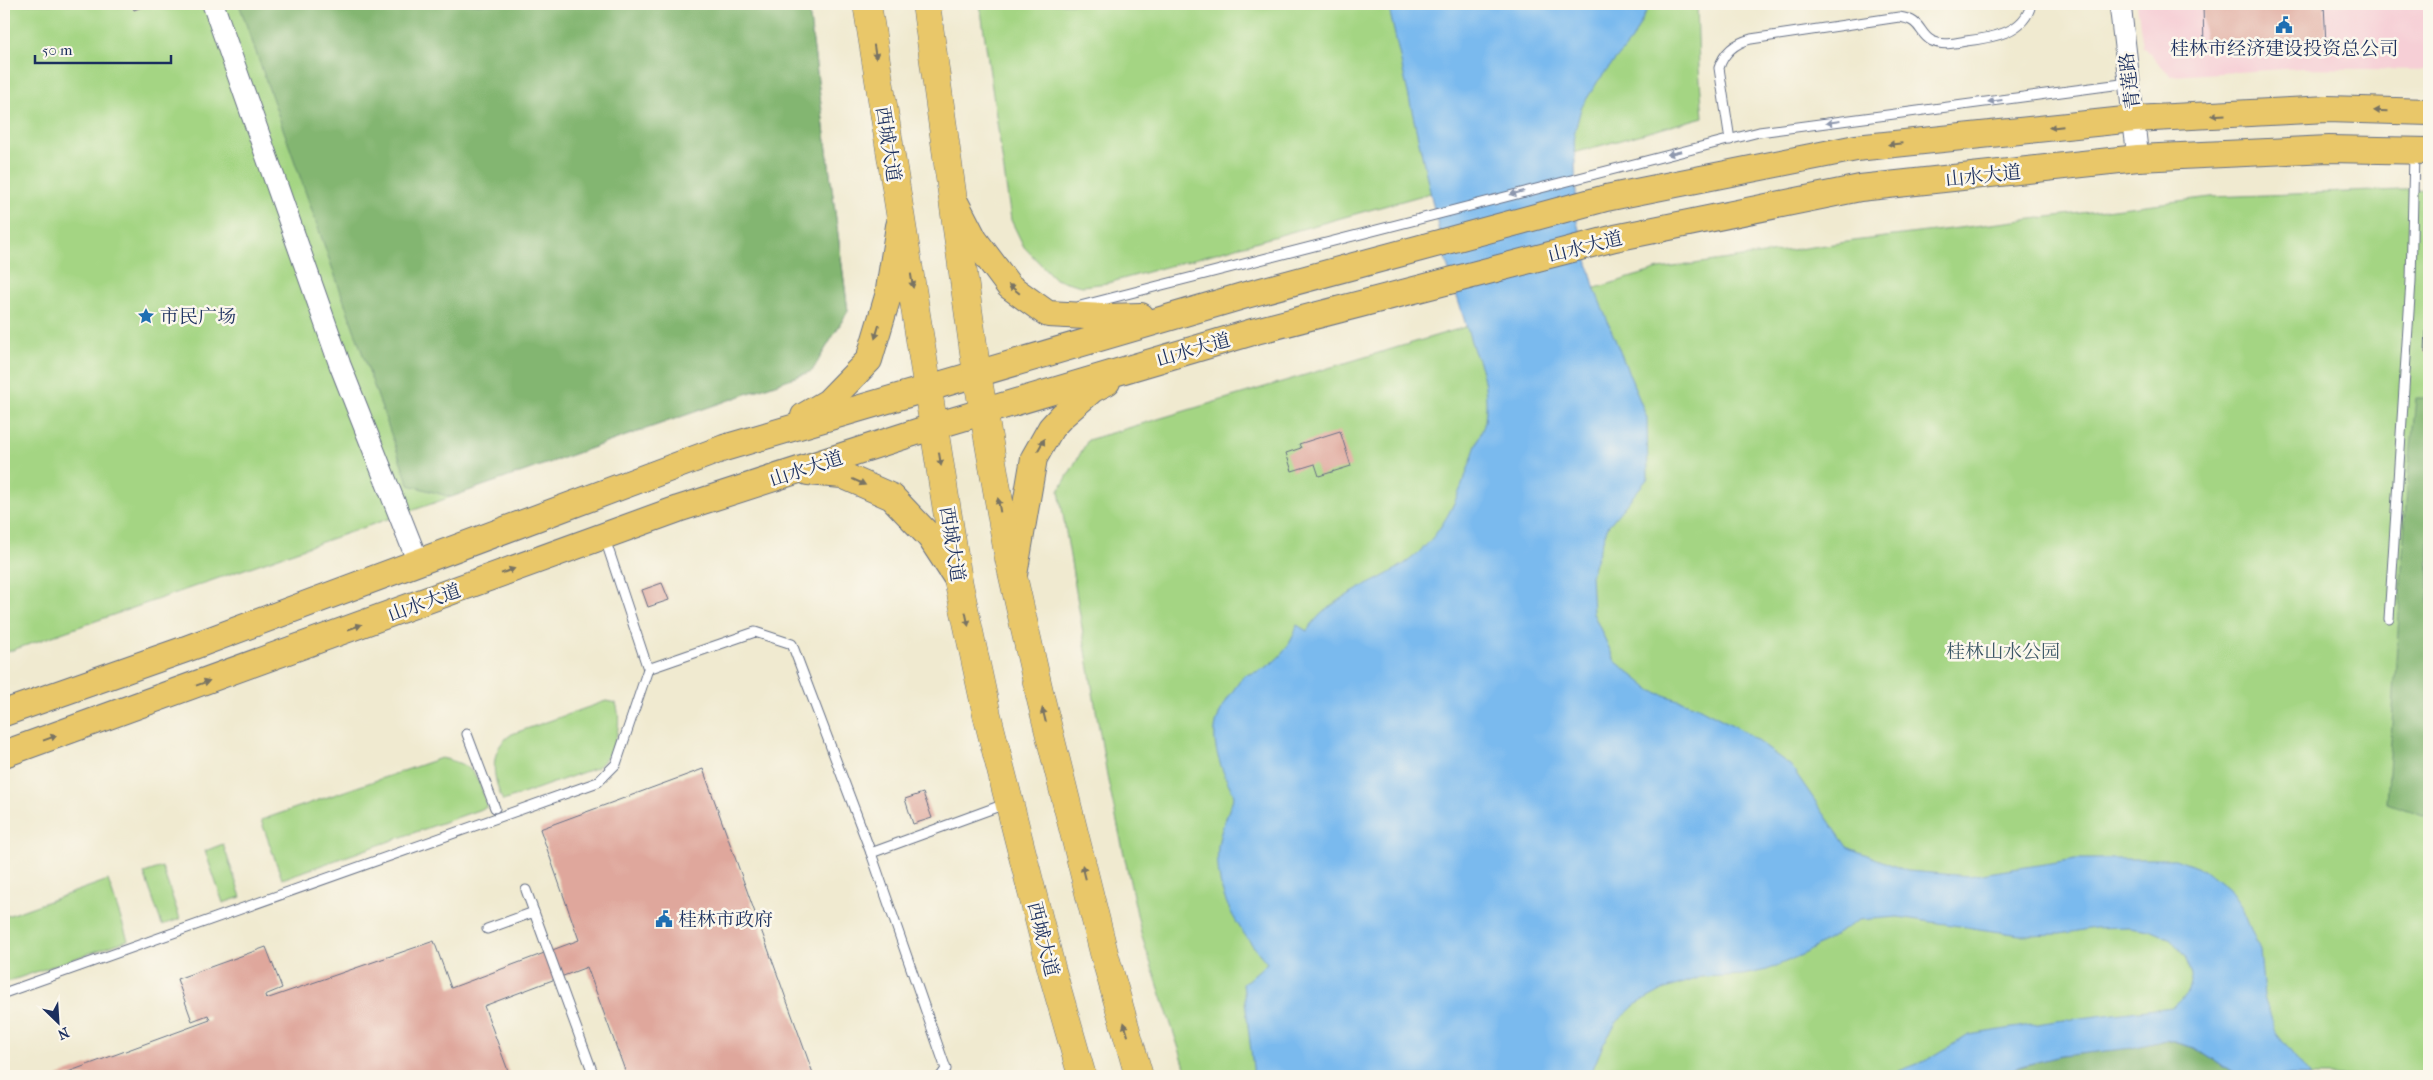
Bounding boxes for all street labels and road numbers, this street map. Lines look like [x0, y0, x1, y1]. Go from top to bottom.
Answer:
street label: 青莲路 [2116, 51, 2144, 111]
street label: 西城大道 [871, 105, 905, 183]
street label: 山水大道 [1944, 161, 2022, 191]
street label: 山水大道 [1546, 227, 1625, 267]
street label: 山水大道 [1154, 329, 1233, 371]
street label: 山水大道 [767, 447, 846, 491]
street label: 西城大道 [935, 505, 969, 583]
street label: 山水大道 [385, 580, 464, 626]
street label: 西城大道 [1023, 900, 1063, 979]

